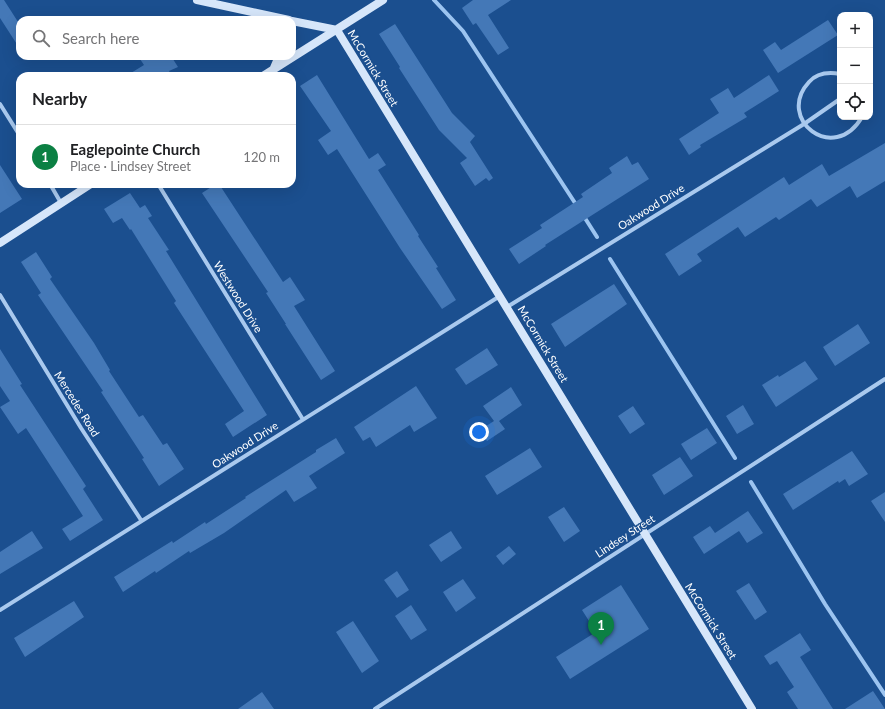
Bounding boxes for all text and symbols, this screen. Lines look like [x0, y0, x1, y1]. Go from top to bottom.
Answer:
map controls [837, 12, 873, 120]
button: + [837, 12, 873, 48]
search box [16, 16, 296, 60]
icon: search [30, 27, 52, 49]
street label: McCormick Street [345, 27, 401, 108]
text: Search here [62, 29, 139, 47]
button: − [837, 48, 873, 84]
button: locate [837, 84, 873, 120]
text: Nearby [32, 88, 87, 109]
text: Eaglepointe Church [70, 140, 200, 158]
text: 1 [41, 149, 49, 165]
text: 120 m [243, 149, 280, 165]
text: Place · Lindsey Street [70, 158, 191, 174]
street label: Oakwood Drive [615, 181, 687, 232]
street label: Westwood Drive [211, 259, 266, 335]
street label: McCormick Street [515, 303, 571, 384]
street label: Mercedes Road [52, 369, 103, 439]
street label: Oakwood Drive [209, 418, 280, 471]
your location [469, 422, 489, 442]
street label: Lindsey Street [593, 512, 657, 560]
street label: McCormick Street [683, 580, 740, 661]
pin: 1 [588, 612, 614, 645]

